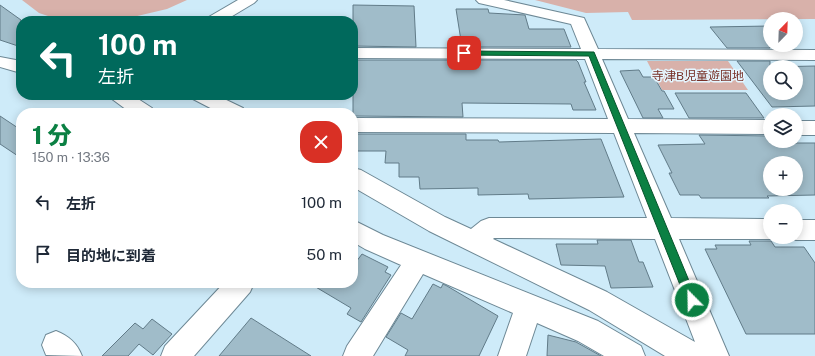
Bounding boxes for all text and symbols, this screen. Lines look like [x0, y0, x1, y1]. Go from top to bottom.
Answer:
north arrow [763, 12, 803, 52]
map controls [763, 12, 803, 244]
text: 100 m [98, 28, 177, 61]
icon: left [32, 32, 84, 84]
pin [447, 36, 481, 70]
icon: arrive [453, 42, 475, 64]
button: search [763, 60, 803, 100]
text: 左折 [98, 66, 134, 87]
park label: 寺津B児童遊園地 [652, 69, 744, 83]
button: layers [763, 108, 803, 148]
text: 1 分 [32, 121, 72, 149]
button: close [300, 121, 342, 163]
text: 150 m · 13:36 [32, 150, 110, 165]
button: + [763, 156, 803, 196]
icon: left [32, 191, 54, 213]
text: 100 m [301, 194, 342, 211]
text: 左折 [66, 195, 96, 212]
button: − [763, 204, 803, 244]
icon: arrive [32, 243, 54, 265]
text: 50 m [307, 246, 342, 263]
text: 目的地に到着 [66, 247, 156, 264]
position arrow [671, 279, 713, 321]

